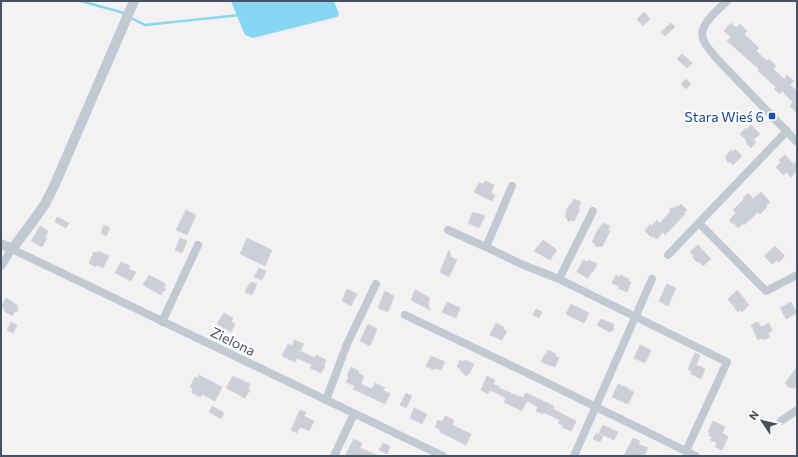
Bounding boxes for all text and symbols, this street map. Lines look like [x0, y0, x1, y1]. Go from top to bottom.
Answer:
place label: Stara Wieś 6 [685, 108, 764, 125]
marker: Stara Wieś 6 [767, 111, 777, 121]
street label: Zielona [208, 323, 258, 359]
north arrow [742, 401, 782, 441]
text: N [746, 408, 761, 422]

